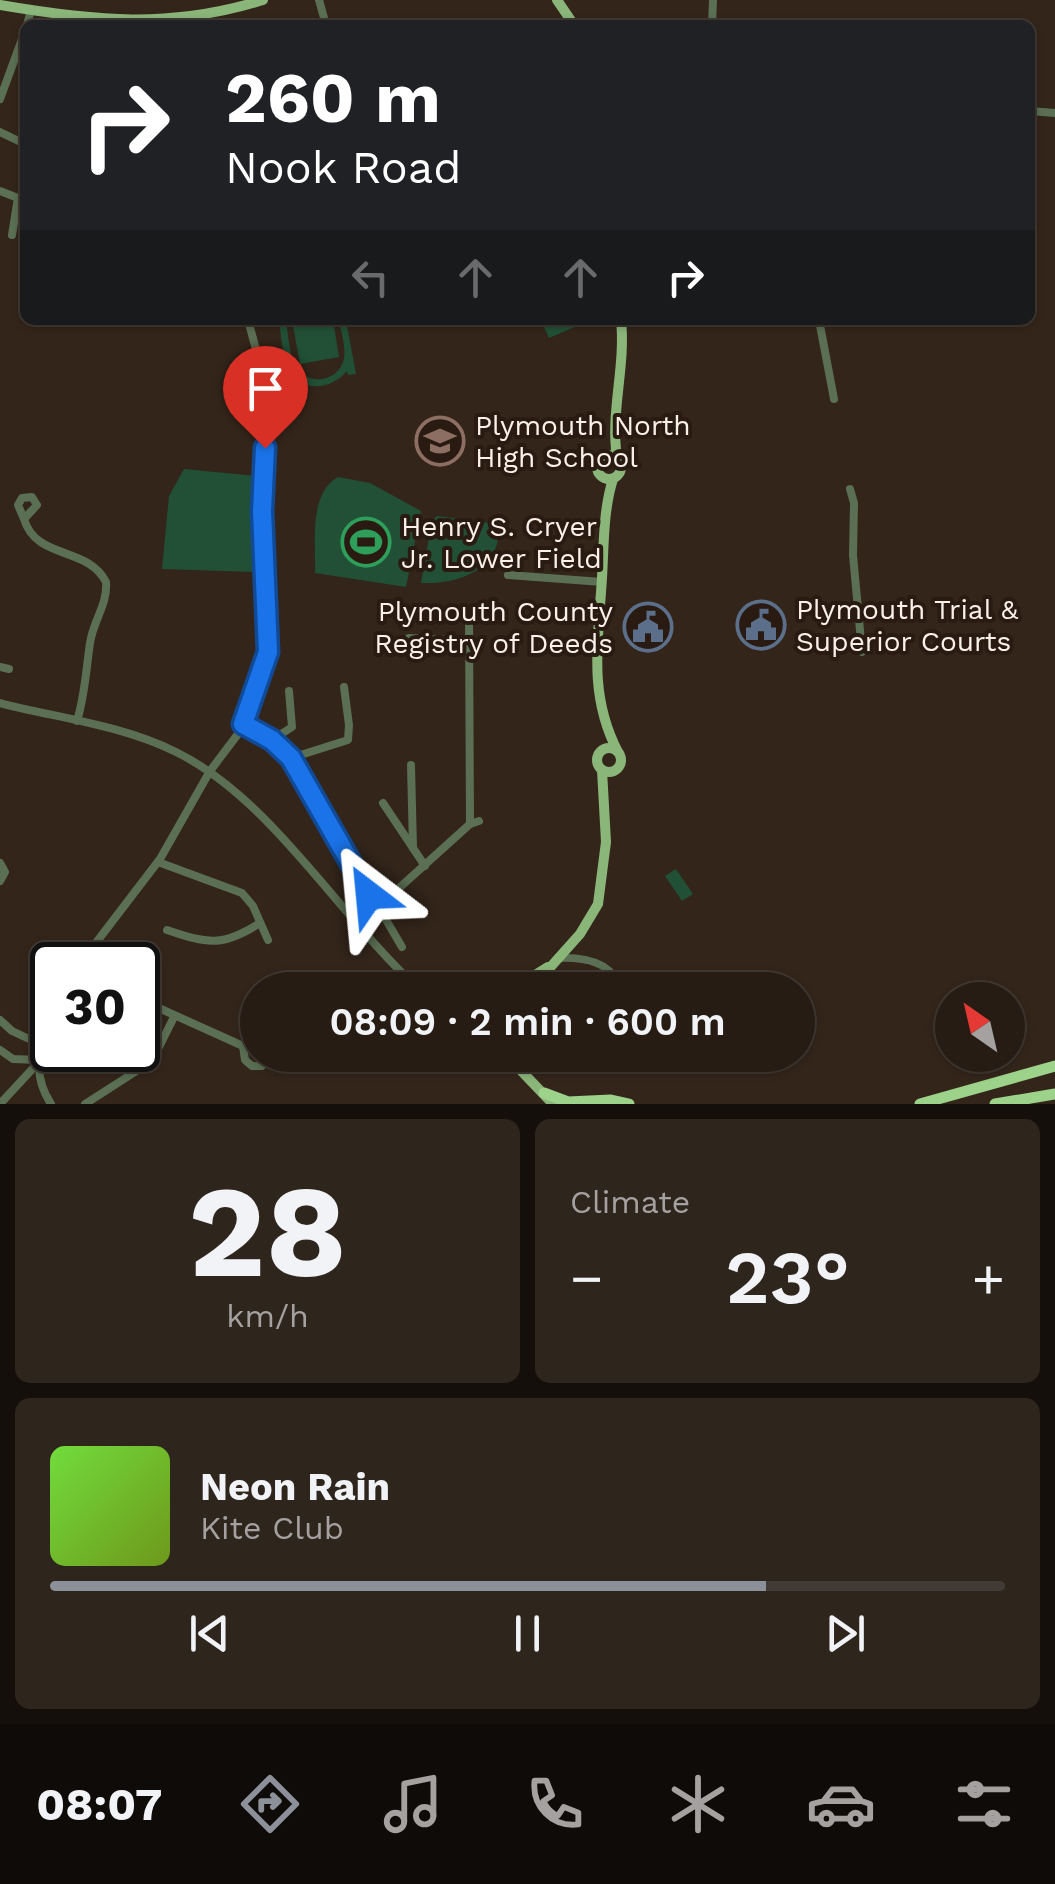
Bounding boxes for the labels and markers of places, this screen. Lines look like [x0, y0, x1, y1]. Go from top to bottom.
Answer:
pin [223, 346, 308, 449]
place label: Plymouth North High School [475, 409, 691, 474]
school or university icon: Plymouth North High School [414, 415, 466, 467]
place label: Henry S. Cryer Jr. Lower Field [401, 510, 602, 575]
sports icon: Henry S. Cryer Jr. Lower Field [340, 516, 392, 568]
place label: Plymouth Trial & Superior Courts [796, 593, 1019, 658]
place label: Plymouth County Registry of Deeds [374, 595, 614, 660]
public building icon: Plymouth Trial & Superior Courts [735, 599, 787, 651]
public building icon: Plymouth County Registry of Deeds [622, 601, 674, 653]

